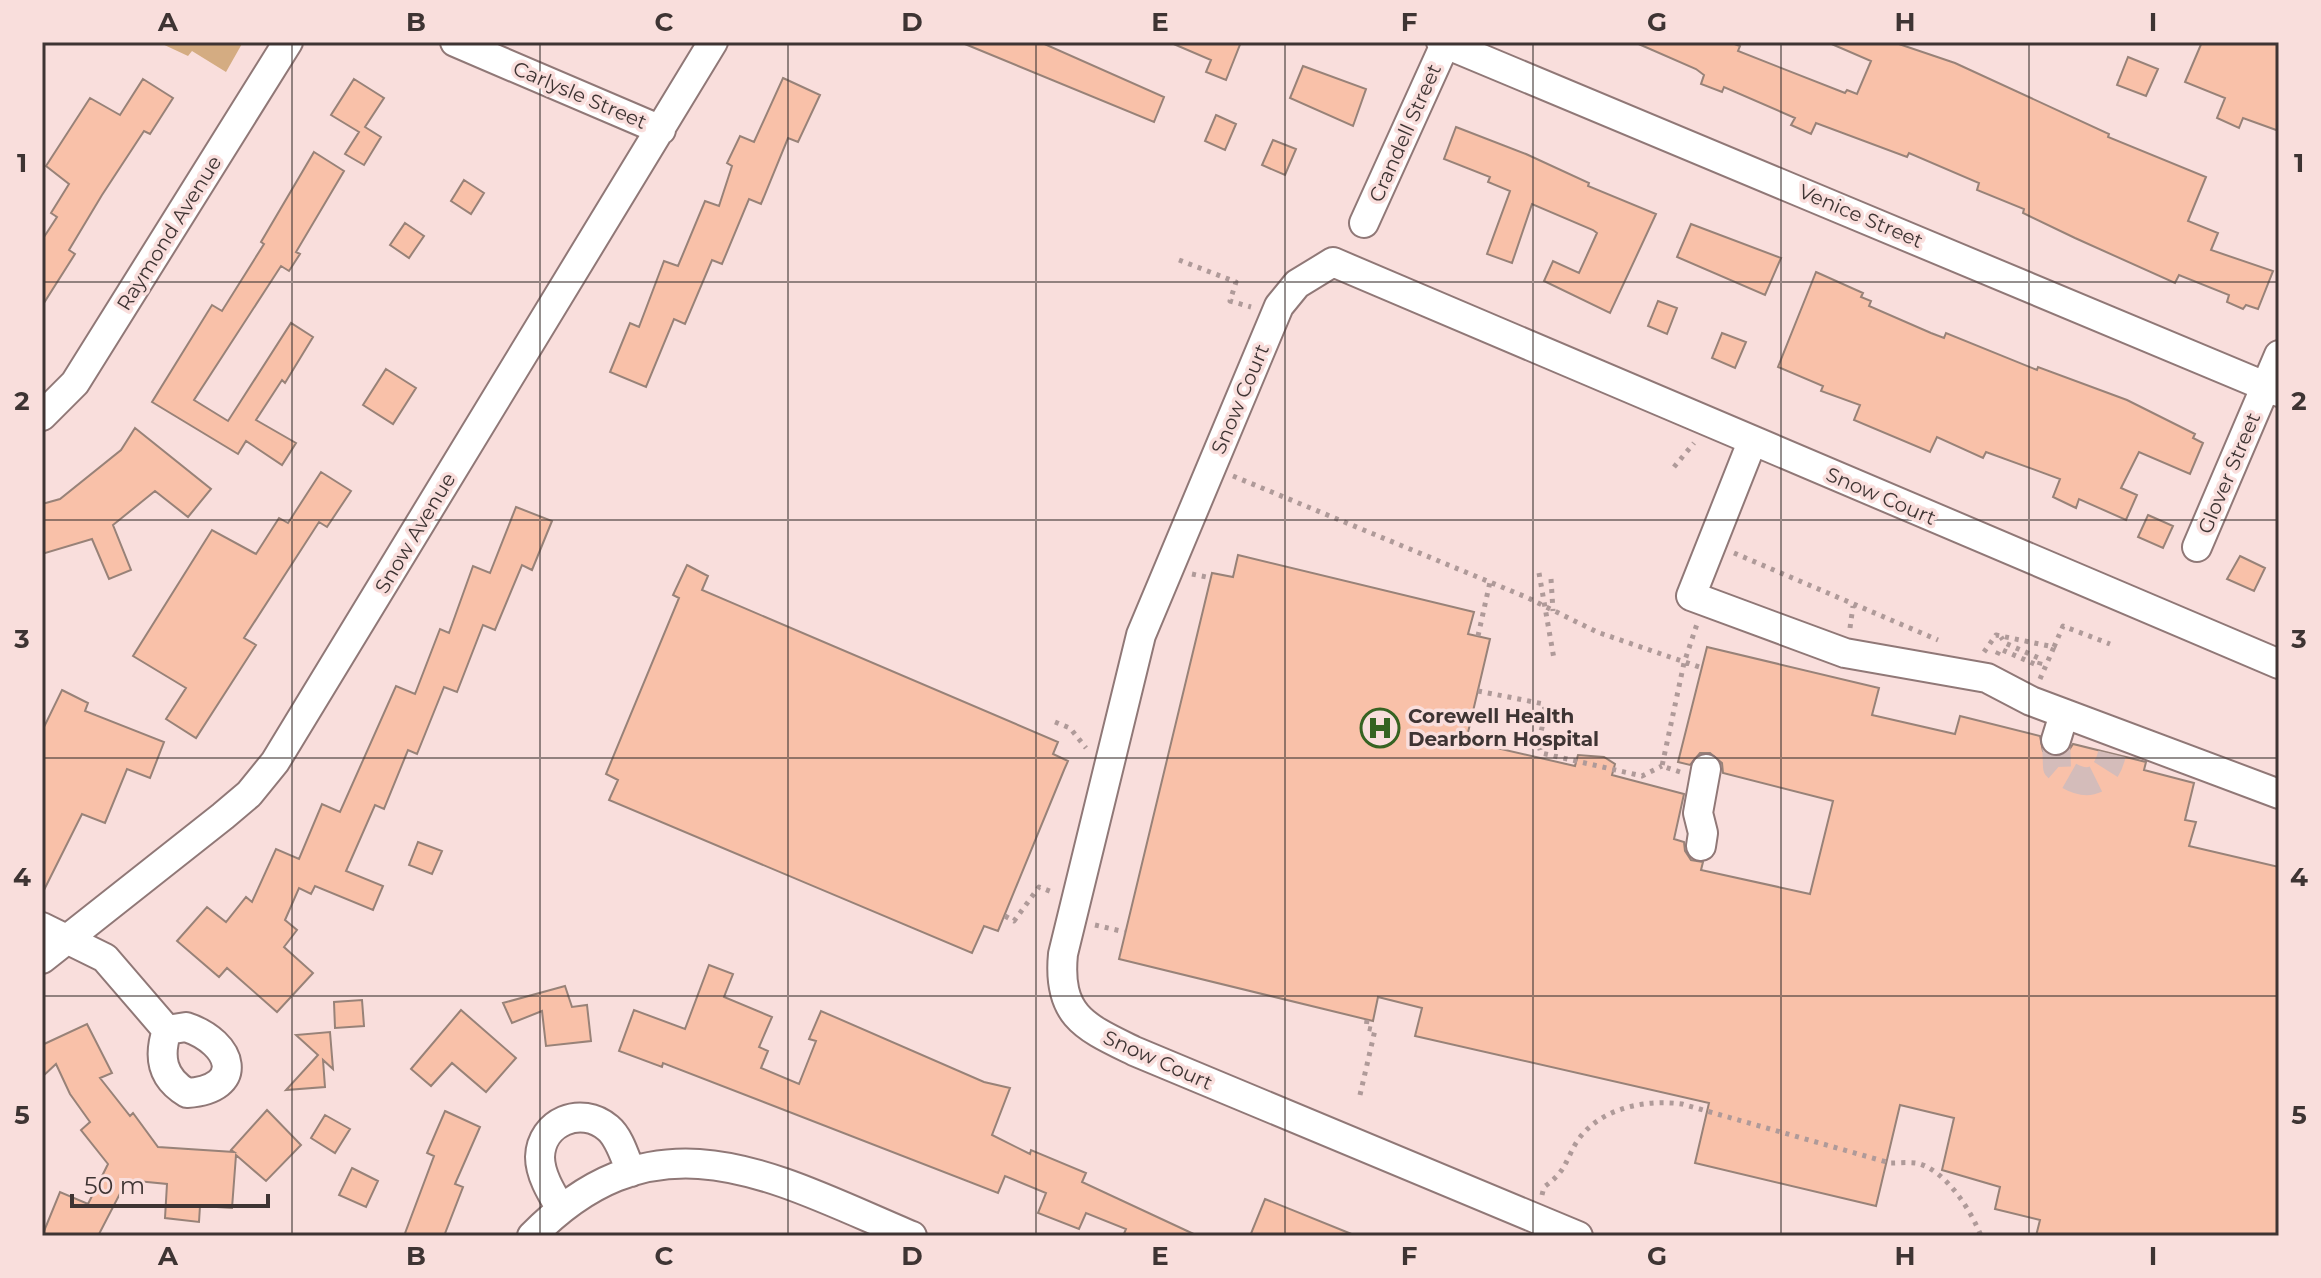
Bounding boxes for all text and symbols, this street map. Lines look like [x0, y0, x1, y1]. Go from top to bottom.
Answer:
text: A [157, 6, 179, 38]
text: B [406, 6, 426, 38]
text: C [655, 6, 674, 38]
text: D [901, 6, 923, 38]
text: E [1151, 6, 1169, 38]
text: F [1401, 6, 1417, 38]
text: G [1647, 6, 1667, 38]
text: H [1894, 6, 1916, 38]
text: I [2149, 6, 2157, 38]
street label: Carlysle Street [510, 56, 650, 134]
street label: Crandell Street [1364, 60, 1446, 206]
text: 1 [17, 147, 27, 179]
text: 1 [2294, 147, 2304, 179]
street label: Raymond Avenue [112, 151, 226, 315]
street label: Venice Street [1795, 179, 1927, 253]
street label: Snow Court [1206, 340, 1274, 458]
text: 2 [14, 385, 30, 417]
text: 2 [2291, 385, 2307, 417]
street label: Glover Street [2193, 409, 2265, 537]
street label: Snow Court [1822, 462, 1940, 530]
street label: Snow Avenue [370, 468, 460, 598]
text: 3 [13, 623, 30, 655]
text: 3 [2290, 623, 2307, 655]
place label: Corewell Health Dearborn Hospital [1408, 704, 1599, 751]
hospital icon: Corewell Health Dearborn Hospital [1359, 707, 1401, 749]
text: 4 [13, 861, 31, 893]
text: 4 [2290, 861, 2308, 893]
street label: Snow Court [1100, 1025, 1216, 1095]
text: 5 [14, 1099, 30, 1131]
text: 5 [2291, 1099, 2307, 1131]
scale bar [72, 1158, 268, 1208]
text: 50 m [84, 1171, 145, 1200]
text: A [157, 1240, 179, 1272]
text: B [406, 1240, 426, 1272]
text: C [655, 1240, 674, 1272]
text: D [901, 1240, 923, 1272]
text: E [1151, 1240, 1169, 1272]
text: F [1401, 1240, 1417, 1272]
text: G [1647, 1240, 1667, 1272]
text: H [1894, 1240, 1916, 1272]
text: I [2149, 1240, 2157, 1272]

